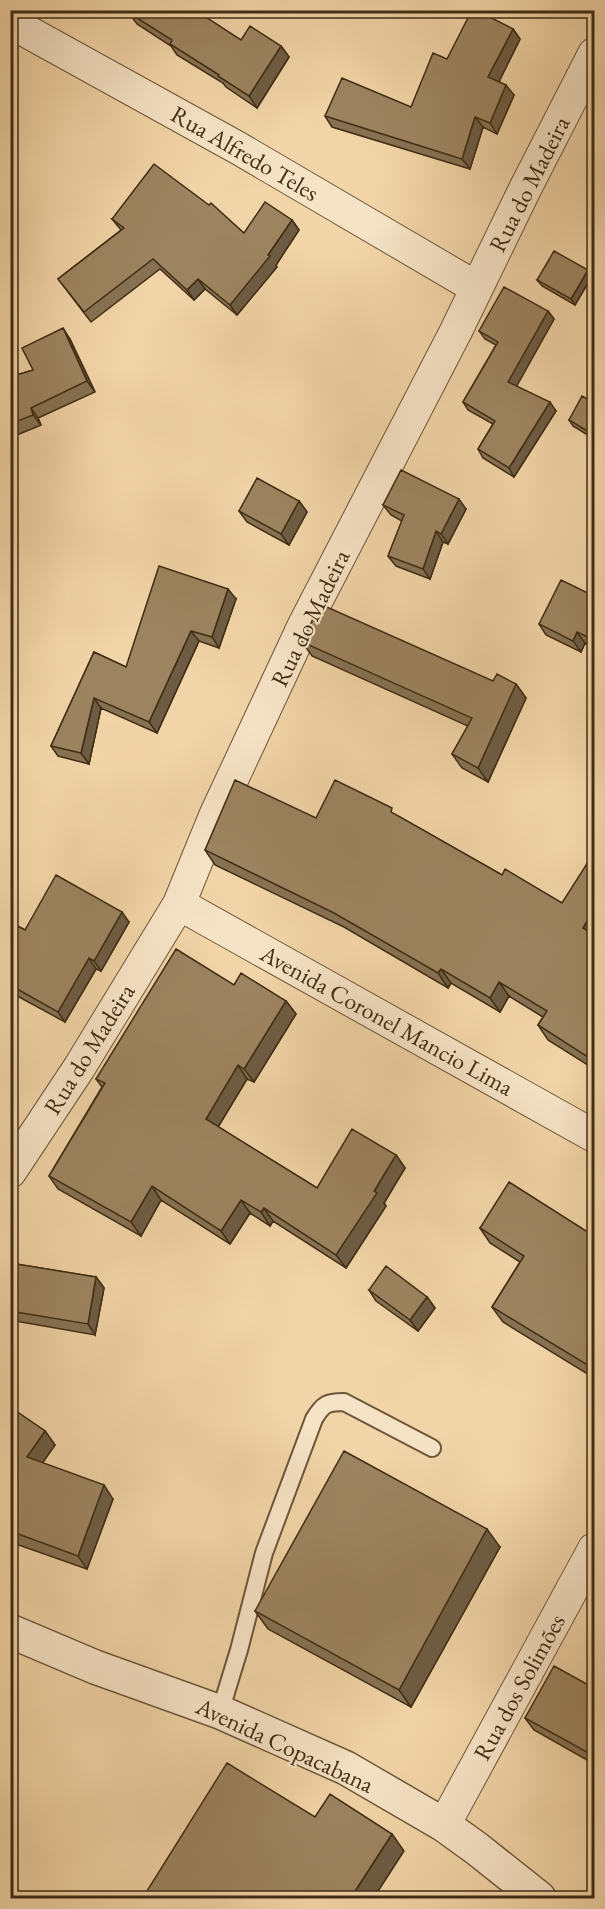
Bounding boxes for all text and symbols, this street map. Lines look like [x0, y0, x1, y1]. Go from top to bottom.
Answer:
street label: Rua Alfredo Teles [165, 98, 325, 208]
street label: Rua do Madeira [481, 110, 577, 257]
street label: Rua do Madeira [263, 544, 357, 692]
street label: Avenida Coronel Mancio Lima [254, 937, 519, 1103]
street label: Rua do Madeira [36, 977, 142, 1120]
street label: Rua dos Solimões [466, 1608, 572, 1766]
street label: Avenida Copacabana [190, 1690, 379, 1800]

